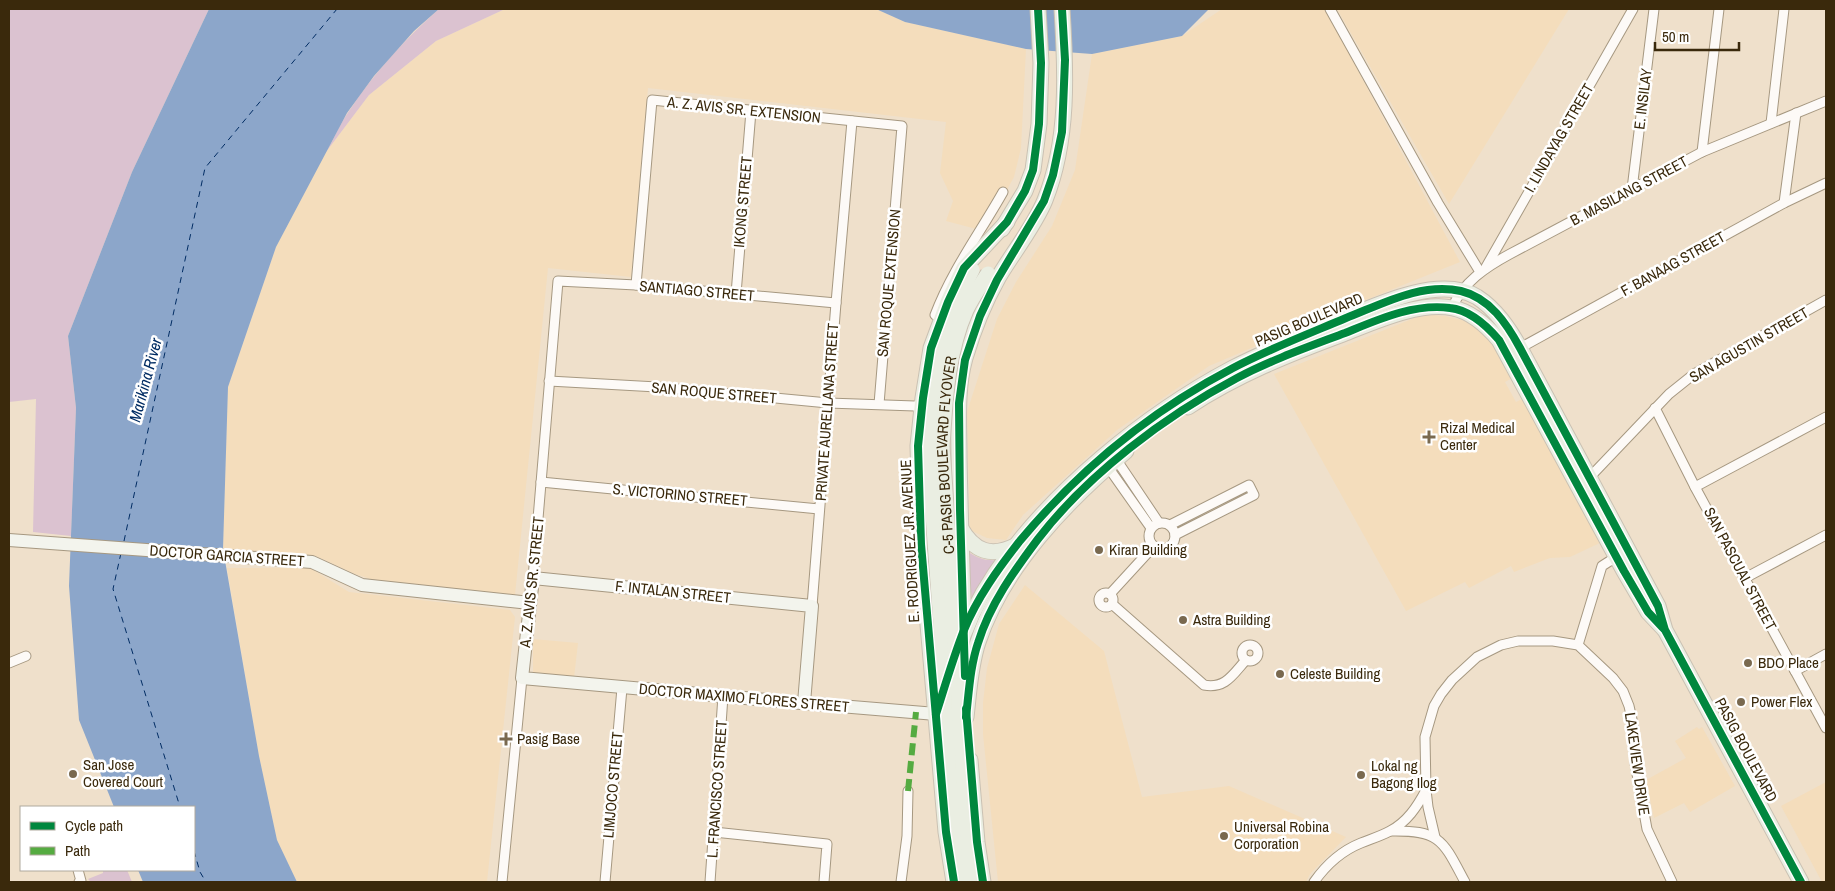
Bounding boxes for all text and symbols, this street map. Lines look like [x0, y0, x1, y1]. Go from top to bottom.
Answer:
scale bar [1655, 20, 1739, 52]
text: 50 m [1662, 26, 1689, 47]
street label: E. INSILAY [1628, 66, 1657, 131]
street label: I. LINDAYAG STREET [1519, 79, 1599, 196]
street label: A. Z. AVIS SR. EXTENSION [665, 91, 822, 128]
street label: B. MASILANG STREET [1566, 150, 1692, 230]
street label: IKONG STREET [728, 155, 757, 248]
street label: SAN ROQUE EXTENSION [872, 208, 905, 358]
street label: F. BANAAG STREET [1617, 226, 1729, 301]
street label: SANTIAGO STREET [639, 275, 756, 306]
street label: PASIG BOULEVARD [1252, 287, 1366, 352]
street label: SAN AGUSTIN STREET [1685, 302, 1813, 387]
street label: PRIVATE AURELLANA STREET [810, 322, 843, 501]
water label: Marikina River [123, 335, 167, 424]
street label: C-5 PASIG BOULEVARD FLYOVER [931, 354, 961, 555]
street label: SAN ROQUE STREET [650, 377, 778, 408]
place label: Rizal Medical Center [1440, 417, 1515, 455]
marker: Rizal Medical Center [1422, 430, 1436, 444]
street label: E. RODRIGUEZ JR. AVENUE [895, 459, 924, 623]
street label: S. VICTORINO STREET [612, 478, 749, 511]
street label: SAN PASCUAL STREET [1699, 503, 1782, 634]
street label: A. Z. AVIS SR. STREET [514, 515, 549, 650]
place label: Kiran Building [1109, 539, 1187, 560]
street label: DOCTOR GARCIA STREET [149, 540, 306, 571]
marker: Kiran Building [1093, 544, 1105, 556]
street label: F. INTALAN STREET [614, 575, 732, 608]
place label: Astra Building [1192, 609, 1270, 630]
marker: Astra Building [1177, 614, 1189, 626]
place label: BDO Place [1758, 652, 1819, 673]
marker: BDO Place [1742, 657, 1754, 669]
place label: Celeste Building [1290, 663, 1380, 684]
marker: Celeste Building [1274, 668, 1286, 680]
street label: DOCTOR MAXIMO FLORES STREET [638, 678, 851, 717]
place label: Power Flex [1751, 691, 1813, 712]
street label: PASIG BOULEVARD [1710, 694, 1783, 806]
marker: Power Flex [1735, 696, 1747, 708]
street label: LAKEVIEW DRIVE [1620, 711, 1655, 817]
street label: L. FRANCISCO STREET [701, 719, 732, 859]
place label: Pasig Base [517, 728, 580, 749]
street label: LIMJOCO STREET [597, 730, 628, 839]
marker: Pasig Base [499, 732, 513, 746]
place label: San Jose Covered Court [83, 754, 164, 792]
place label: Lokal ng Bagong Ilog [1371, 755, 1437, 793]
marker: San Jose Covered Court [67, 768, 79, 780]
marker: Lokal ng Bagong Ilog [1355, 769, 1367, 781]
legend [20, 806, 195, 871]
text: Cycle path [65, 815, 123, 836]
place label: Universal Robina Corporation [1234, 816, 1329, 854]
marker: Universal Robina Corporation [1218, 830, 1230, 842]
text: Path [65, 840, 90, 861]

